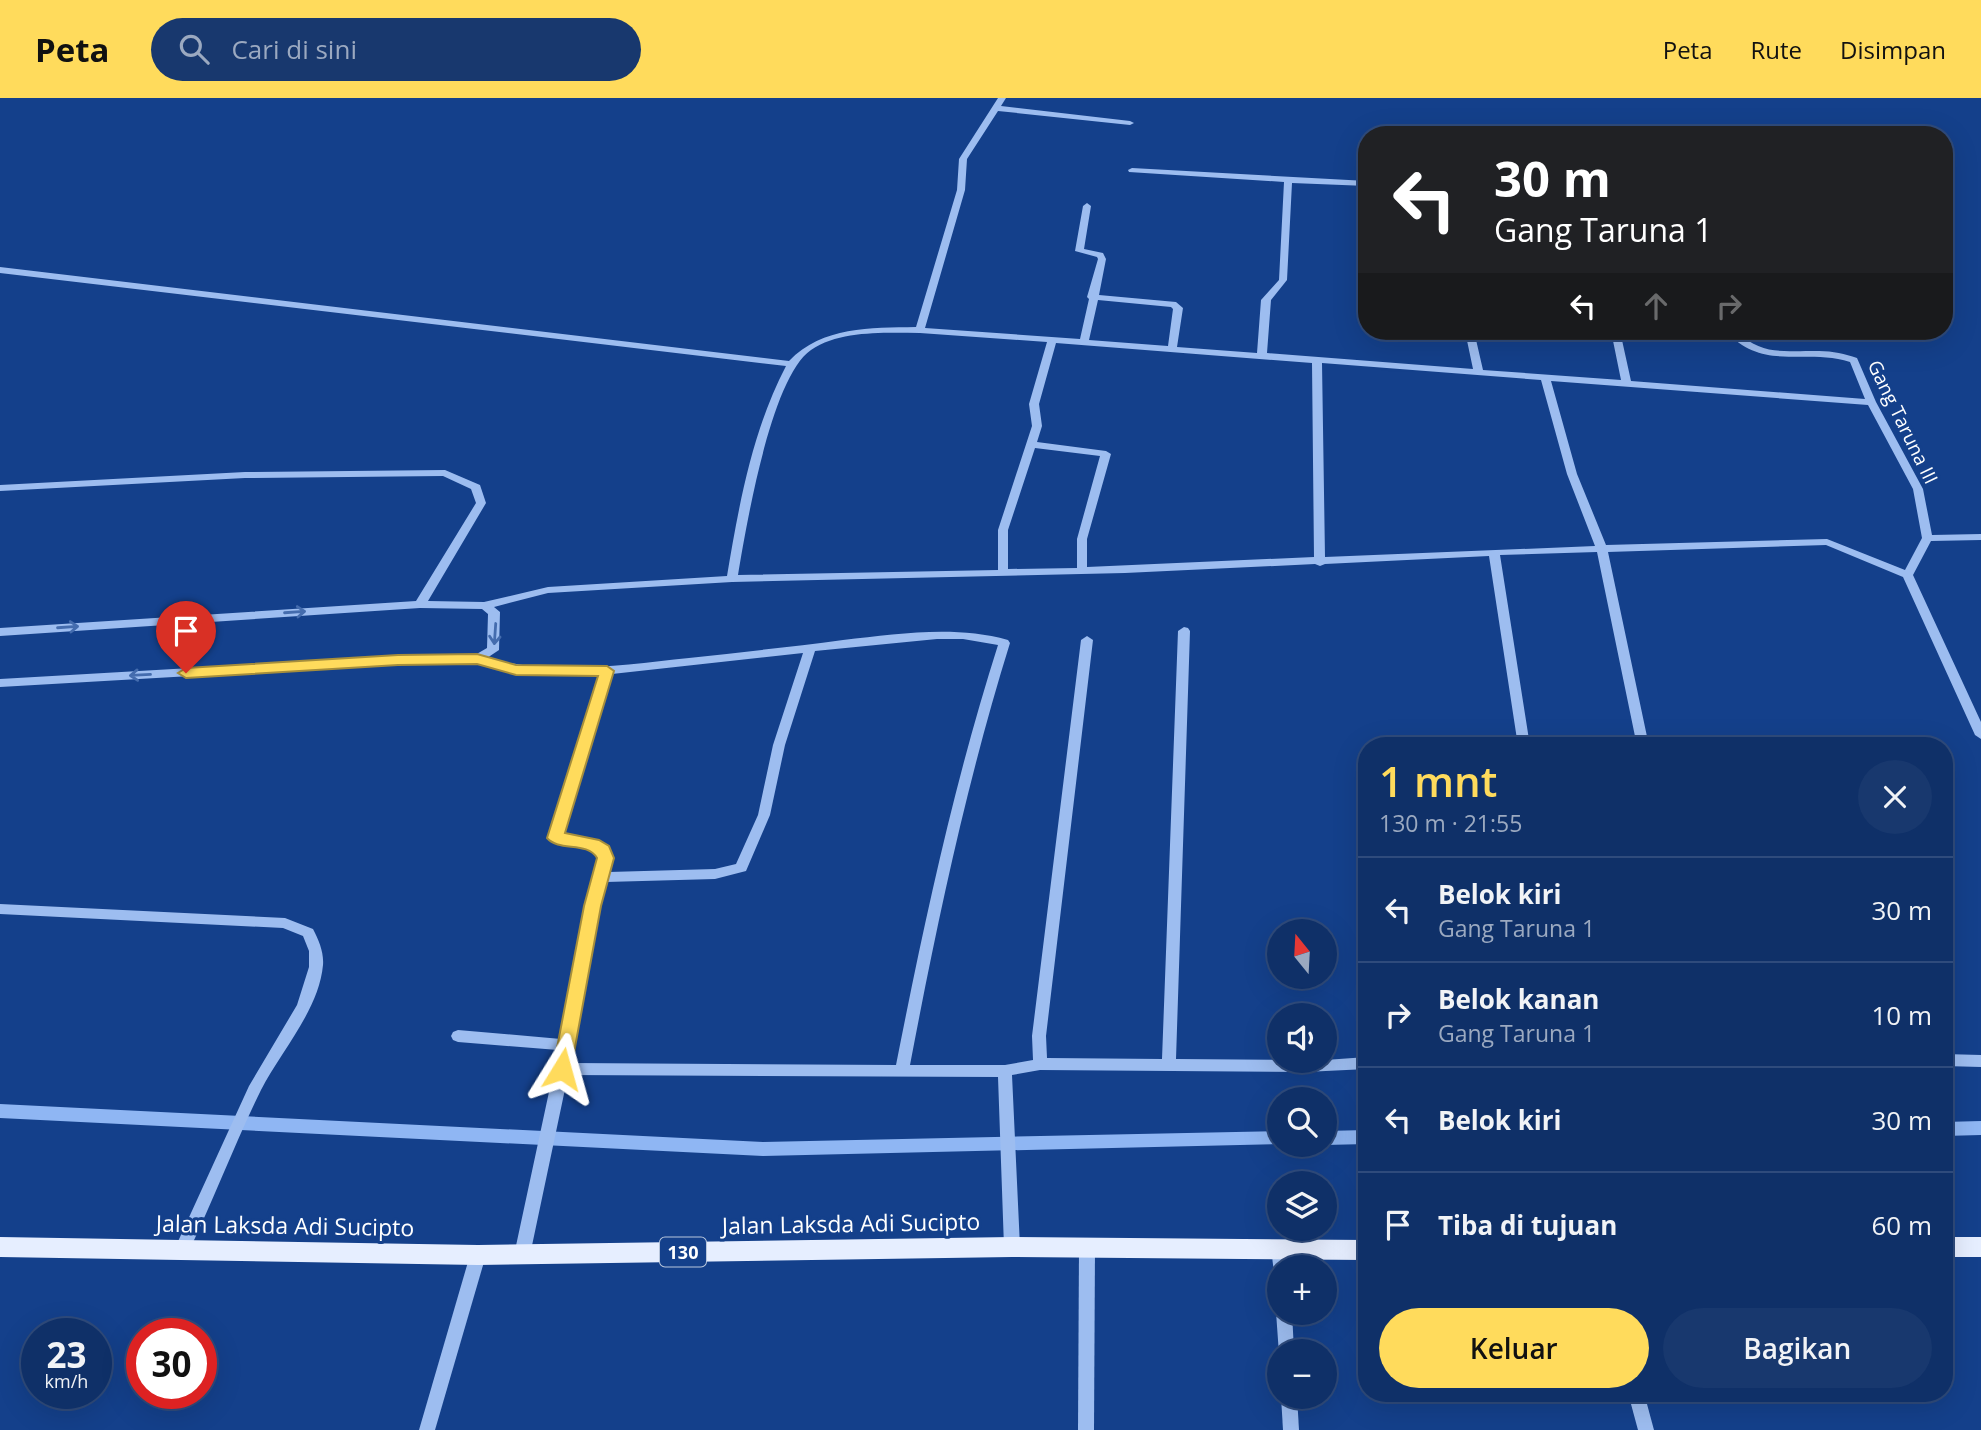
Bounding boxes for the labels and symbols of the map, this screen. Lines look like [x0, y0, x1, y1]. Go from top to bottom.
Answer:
street label: Gang Taruna III [1862, 356, 1944, 488]
pin [156, 601, 216, 673]
one-way arrow [283, 606, 306, 619]
one-way arrow [56, 621, 79, 634]
one-way arrow [488, 623, 501, 645]
one-way arrow [129, 669, 152, 682]
north arrow [1267, 919, 1337, 989]
position arrow [525, 1032, 599, 1106]
street label: Jalan Laksda Adi Sucipto [720, 1205, 980, 1241]
street label: Jalan Laksda Adi Sucipto [154, 1207, 414, 1243]
road number: 130 [660, 1238, 706, 1266]
speed limit sign: 30 [126, 1318, 217, 1409]

